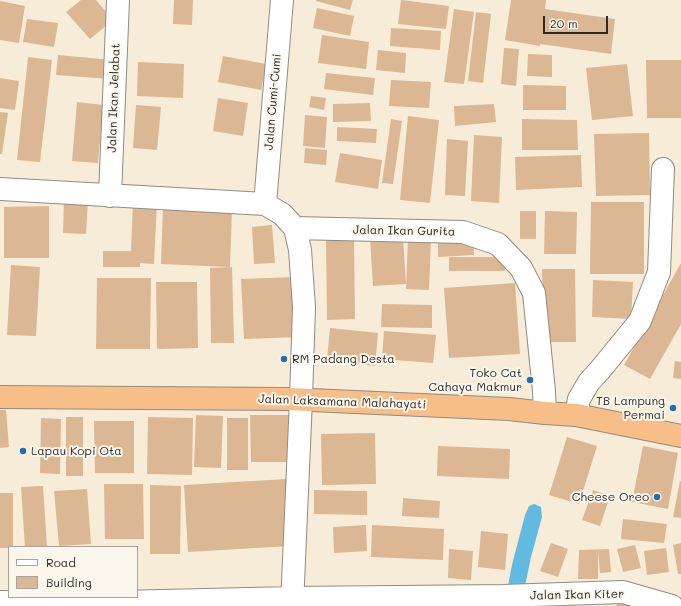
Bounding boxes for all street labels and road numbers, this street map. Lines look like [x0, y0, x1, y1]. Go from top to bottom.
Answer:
street label: Jalan Ikan Jelabat [105, 43, 123, 153]
street label: Jalan Cumi-Cumi [262, 53, 284, 151]
street label: Jalan Ikan Gurita [353, 223, 455, 239]
street label: Jalan Laksamana Malahayati [258, 392, 426, 412]
street label: Jalan Ikan Kiter [530, 587, 624, 603]

